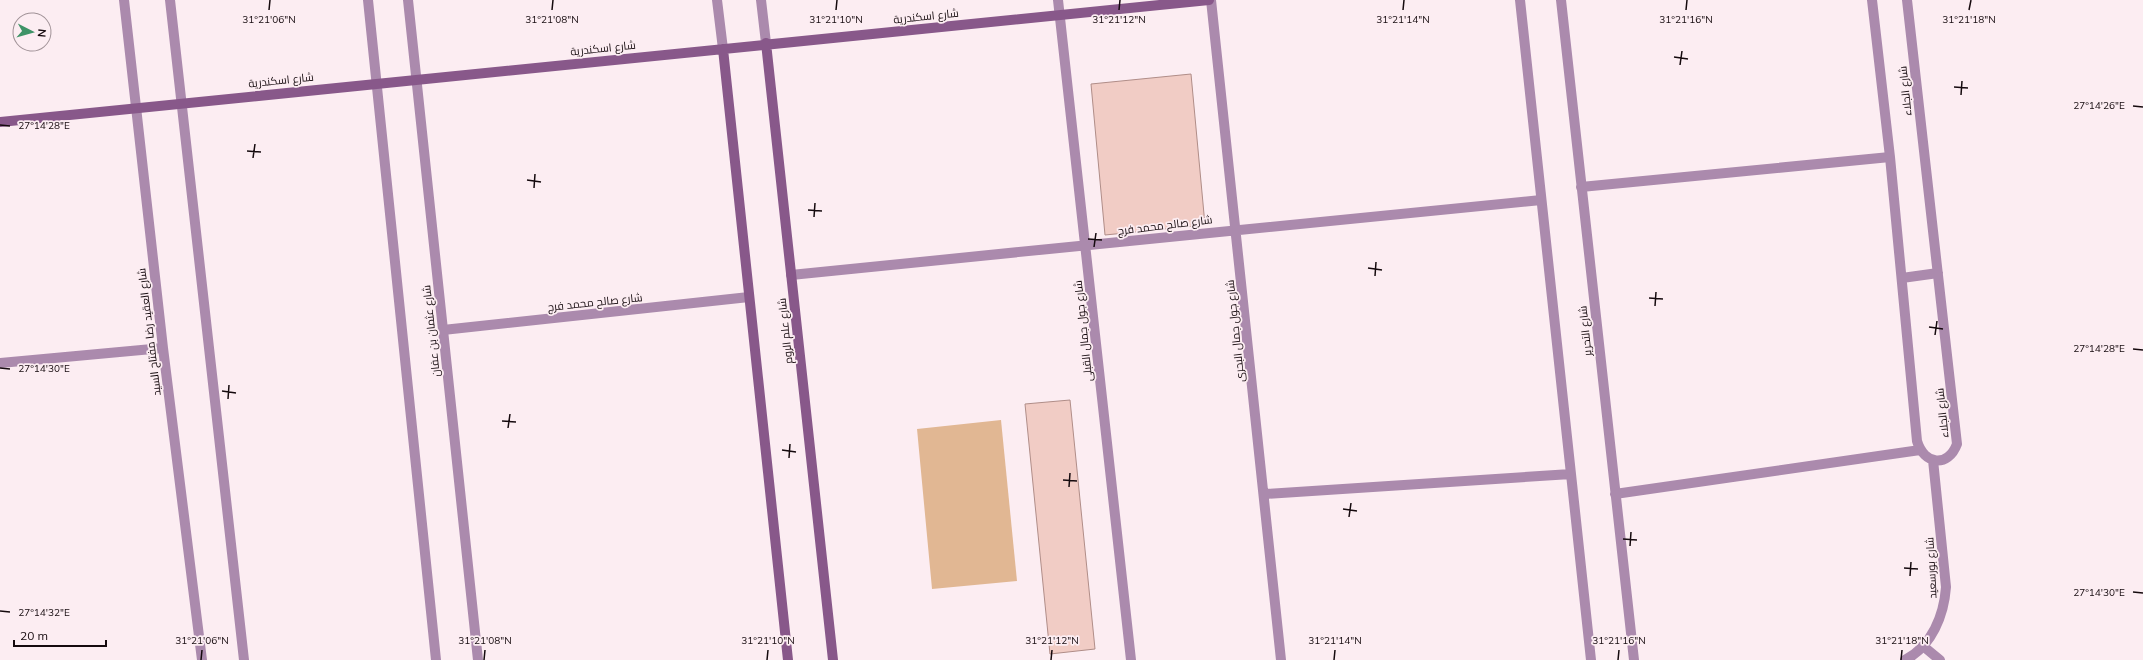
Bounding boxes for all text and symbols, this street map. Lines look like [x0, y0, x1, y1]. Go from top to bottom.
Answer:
street label: شارع اسكندرية [893, 6, 959, 27]
north arrow [12, 12, 52, 52]
text: 31°21'06"N [242, 13, 296, 26]
text: 31°21'08"N [525, 13, 579, 26]
text: 31°21'10"N [809, 13, 863, 26]
text: 31°21'12"N [1092, 13, 1146, 26]
text: 31°21'14"N [1376, 13, 1430, 26]
text: 31°21'16"N [1659, 13, 1713, 26]
text: 31°21'18"N [1942, 13, 1996, 26]
text: N [35, 28, 49, 38]
street label: شارع اسكندرية [570, 38, 636, 59]
street label: شارع الجلاء [1895, 65, 1916, 117]
street label: شارع اسكندرية [248, 70, 314, 91]
text: 27°14'26"E [2073, 99, 2125, 112]
text: 27°14'28"E [18, 119, 70, 132]
street label: شارع صالح محمد فرج [1117, 212, 1213, 239]
street label: شارع العقيد رضا مفتاح السيد [134, 267, 165, 397]
street label: شارع جول جمال البحرى [1223, 279, 1248, 383]
street label: شارع جول جمال القبلى [1071, 280, 1096, 382]
street label: شارع عثمان بن عفان [419, 284, 444, 378]
street label: شارع صالح محمد فرج [547, 290, 643, 315]
street label: شارع علم الروم [775, 297, 796, 365]
street label: شارع التحرير [1575, 305, 1596, 358]
text: 27°14'28"E [2073, 342, 2125, 355]
text: 27°14'30"E [18, 362, 70, 375]
street label: شارع الجلاء [1932, 387, 1953, 439]
street label: شارع بورسعيد [1922, 537, 1941, 599]
text: 27°14'30"E [2073, 586, 2125, 599]
text: 27°14'32"E [18, 606, 70, 619]
scale bar [14, 622, 106, 648]
text: 20 m [20, 628, 48, 643]
text: 31°21'06"N [175, 634, 229, 647]
text: 31°21'08"N [458, 634, 512, 647]
text: 31°21'10"N [741, 634, 795, 647]
text: 31°21'12"N [1025, 634, 1079, 647]
text: 31°21'14"N [1308, 634, 1362, 647]
text: 31°21'16"N [1592, 634, 1646, 647]
text: 31°21'18"N [1875, 634, 1929, 647]

